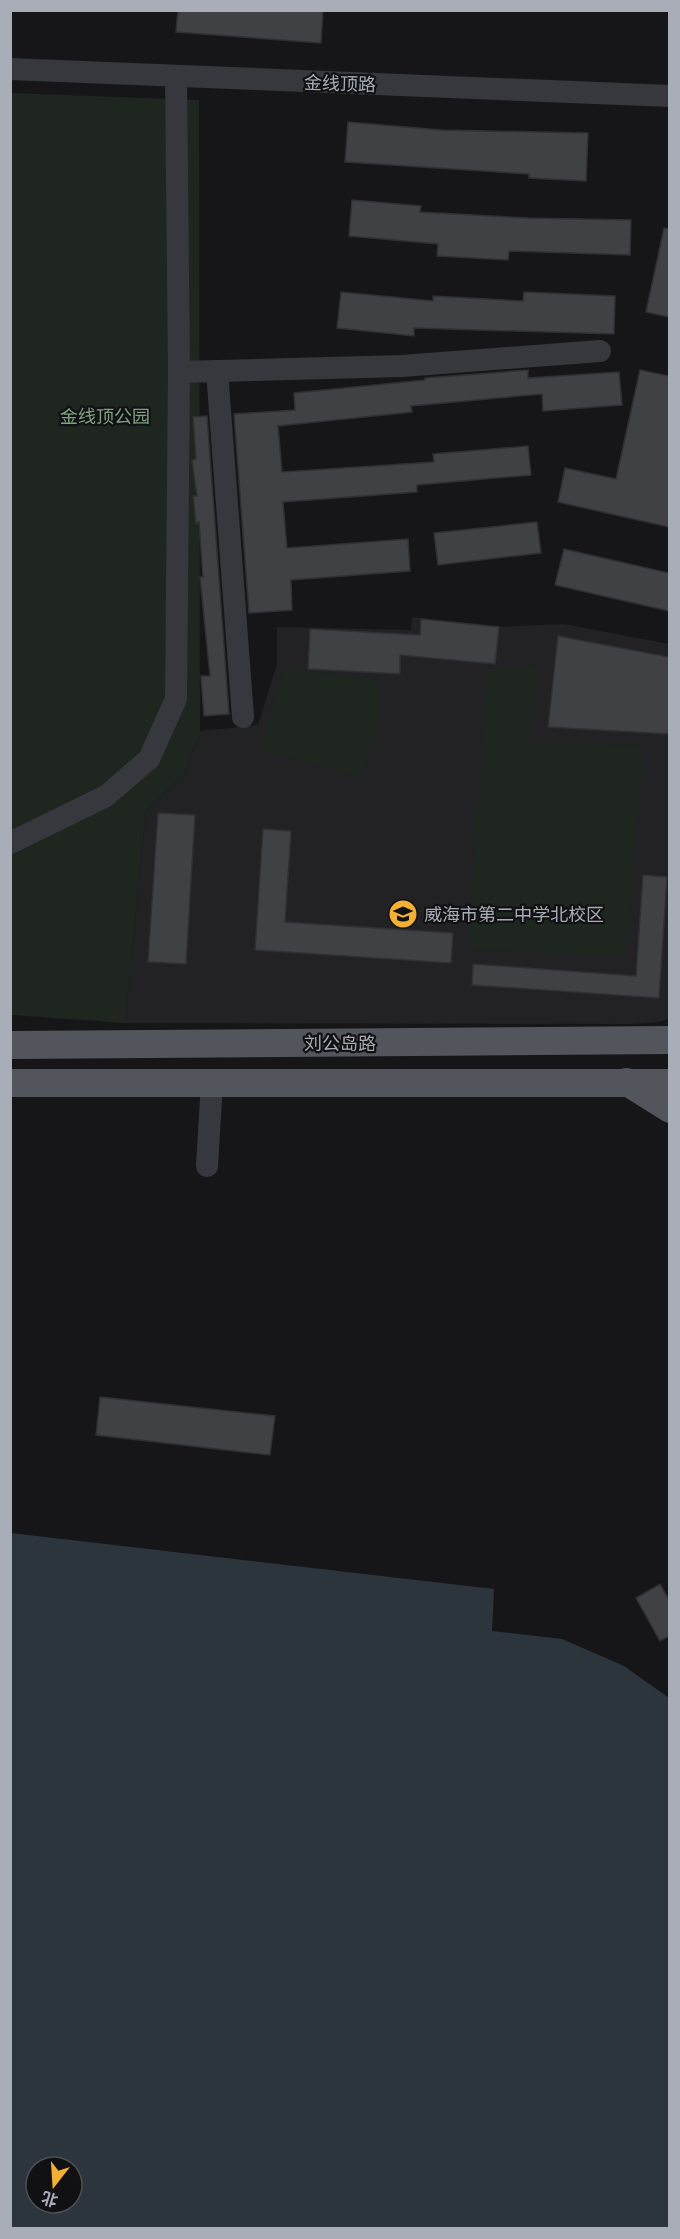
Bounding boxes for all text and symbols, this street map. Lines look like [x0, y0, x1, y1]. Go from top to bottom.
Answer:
street label: 金线顶路 [304, 70, 376, 96]
park label: 金线顶公园 [60, 404, 150, 428]
school or university icon: 威海市第二中学北校区 [387, 898, 419, 930]
place label: 威海市第二中学北校区 [424, 902, 604, 926]
street label: 刘公岛路 [304, 1031, 376, 1055]
north arrow [24, 2155, 84, 2215]
text: 北 [39, 2186, 60, 2212]

